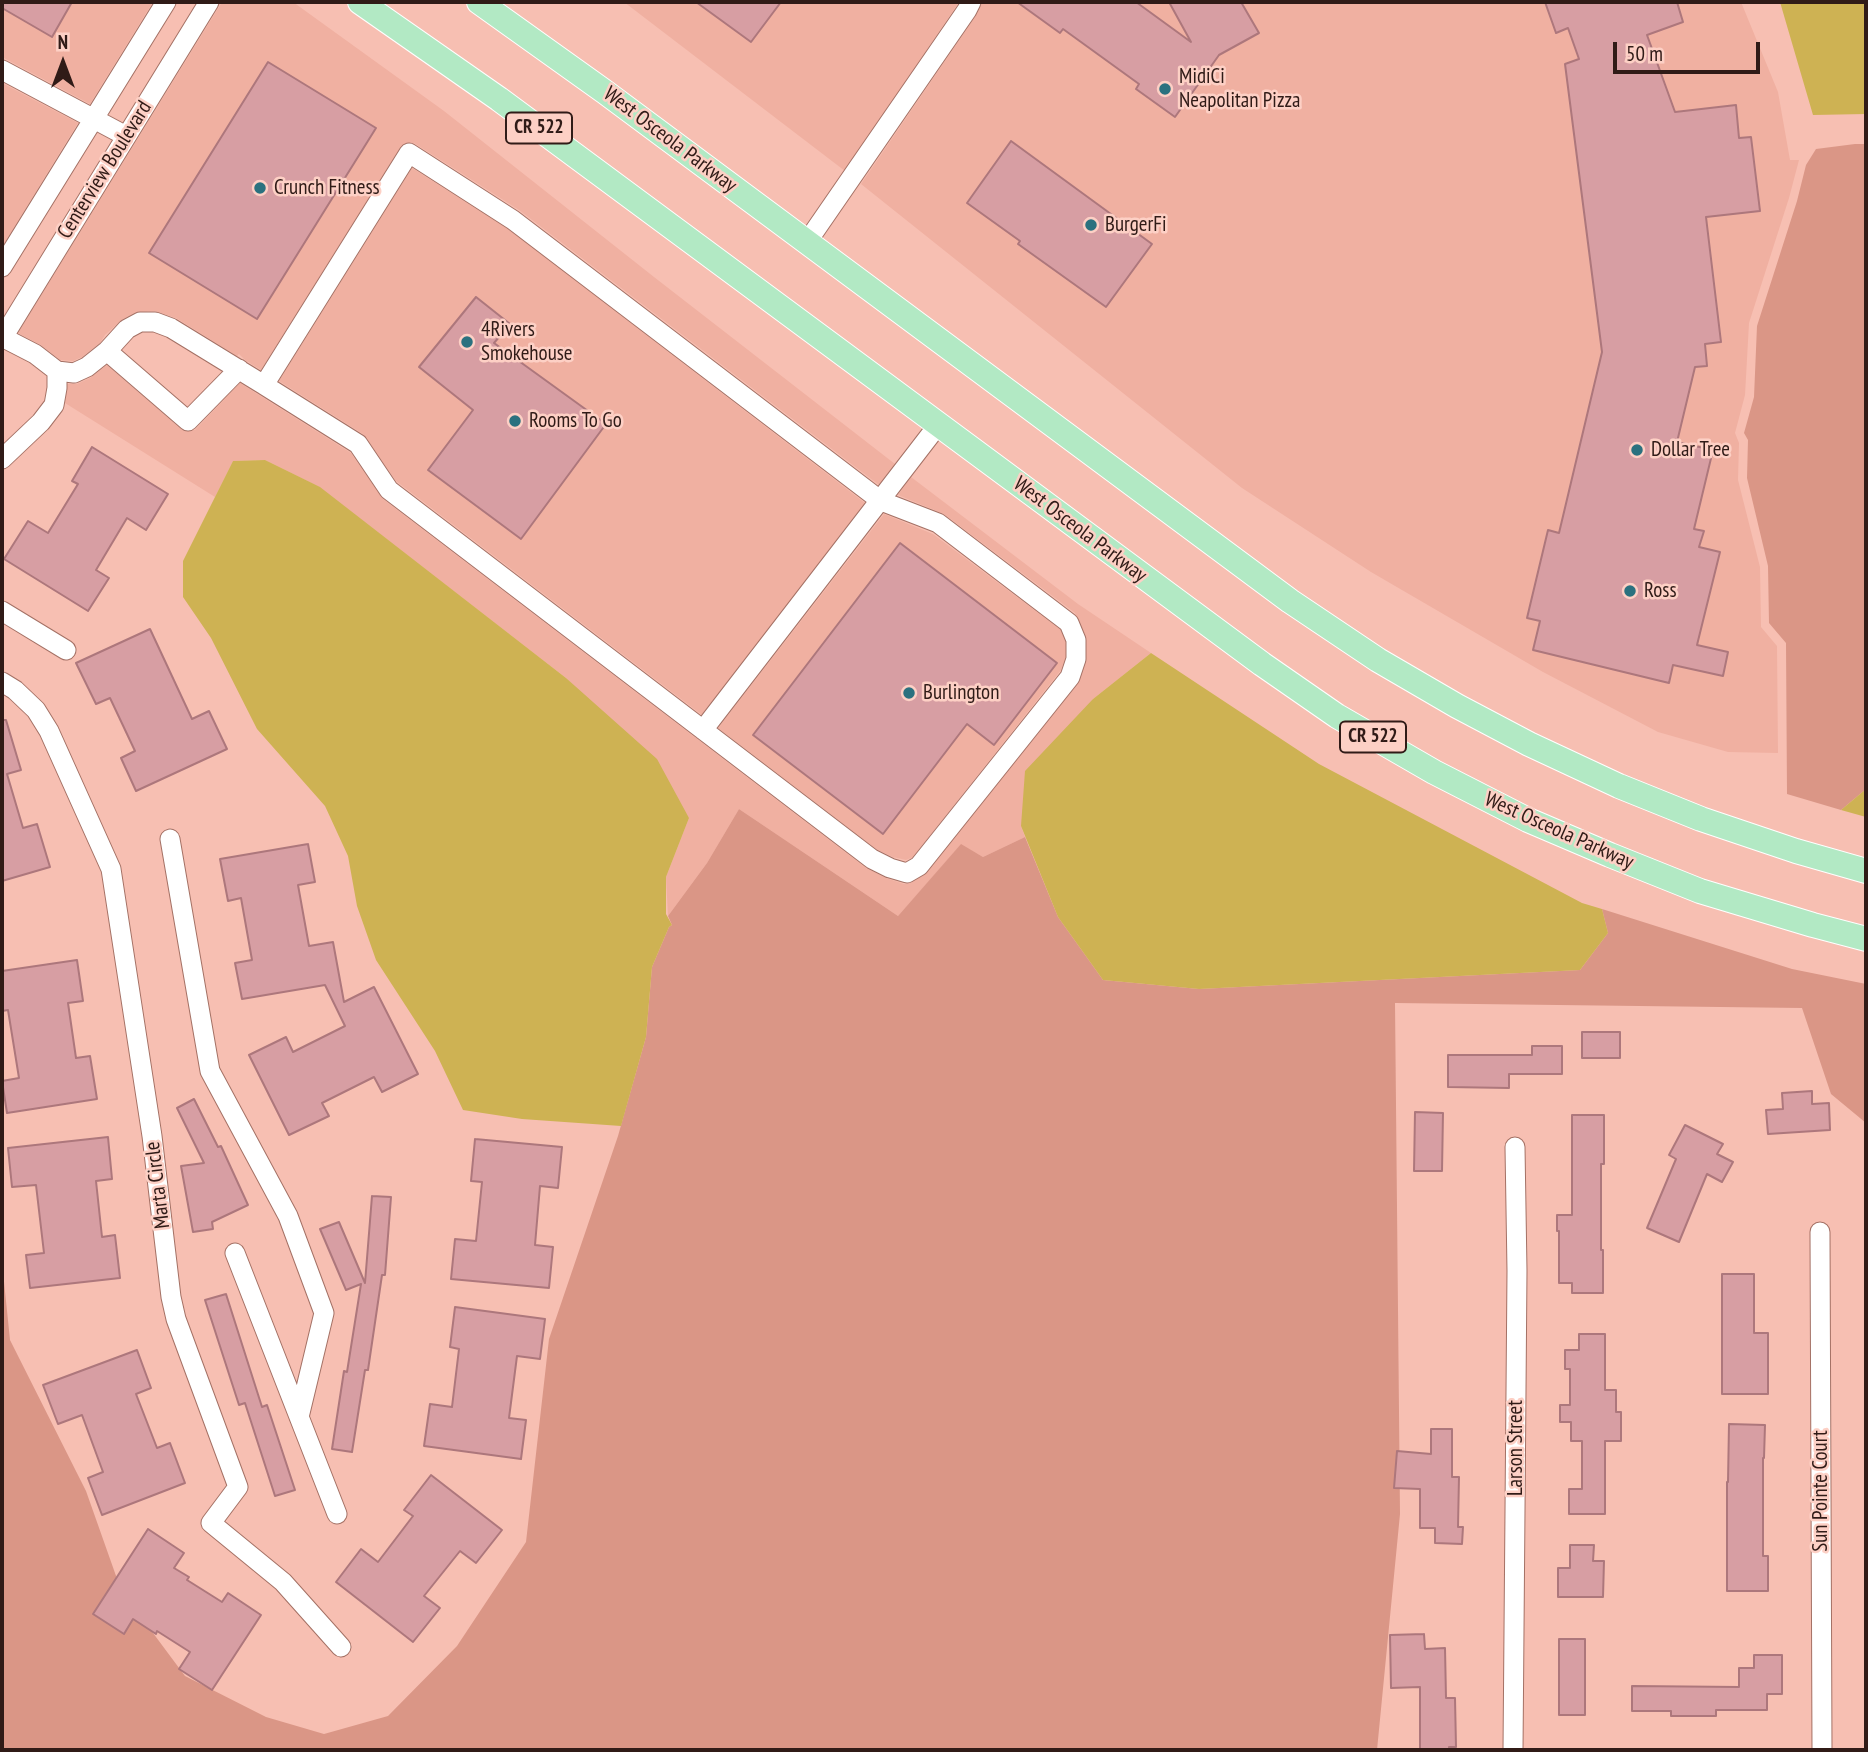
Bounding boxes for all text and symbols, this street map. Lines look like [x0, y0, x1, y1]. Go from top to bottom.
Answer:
north arrow [28, 28, 98, 98]
scale bar [1616, 28, 1763, 72]
text: N [58, 30, 68, 54]
text: 50 m [1626, 40, 1663, 67]
place label: MidiCi Neapolitan Pizza [1179, 64, 1300, 114]
marker: MidiCi Neapolitan Pizza [1157, 81, 1173, 97]
street label: West Osceola Parkway [598, 82, 742, 198]
street label: Centerview Boulevard [53, 96, 157, 244]
road number: CR 522 [506, 112, 572, 144]
place label: Crunch Fitness [274, 175, 380, 201]
marker: Crunch Fitness [252, 180, 268, 196]
place label: BurgerFi [1105, 212, 1166, 238]
marker: BurgerFi [1083, 217, 1099, 233]
place label: 4Rivers Smokehouse [481, 317, 573, 367]
marker: 4Rivers Smokehouse [459, 334, 475, 350]
place label: Rooms To Go [529, 408, 622, 434]
marker: Rooms To Go [507, 413, 523, 429]
place label: Dollar Tree [1651, 437, 1730, 463]
marker: Dollar Tree [1629, 442, 1645, 458]
street label: West Osceola Parkway [1008, 472, 1152, 588]
place label: Ross [1644, 578, 1677, 604]
marker: Ross [1622, 583, 1638, 599]
place label: Burlington [923, 680, 999, 706]
marker: Burlington [901, 685, 917, 701]
road number: CR 522 [1340, 722, 1406, 752]
street label: West Osceola Parkway [1481, 787, 1637, 875]
street label: Marta Circle [140, 1140, 176, 1230]
street label: Larson Street [1503, 1400, 1529, 1496]
street label: Sun Pointe Court [1808, 1430, 1834, 1552]

